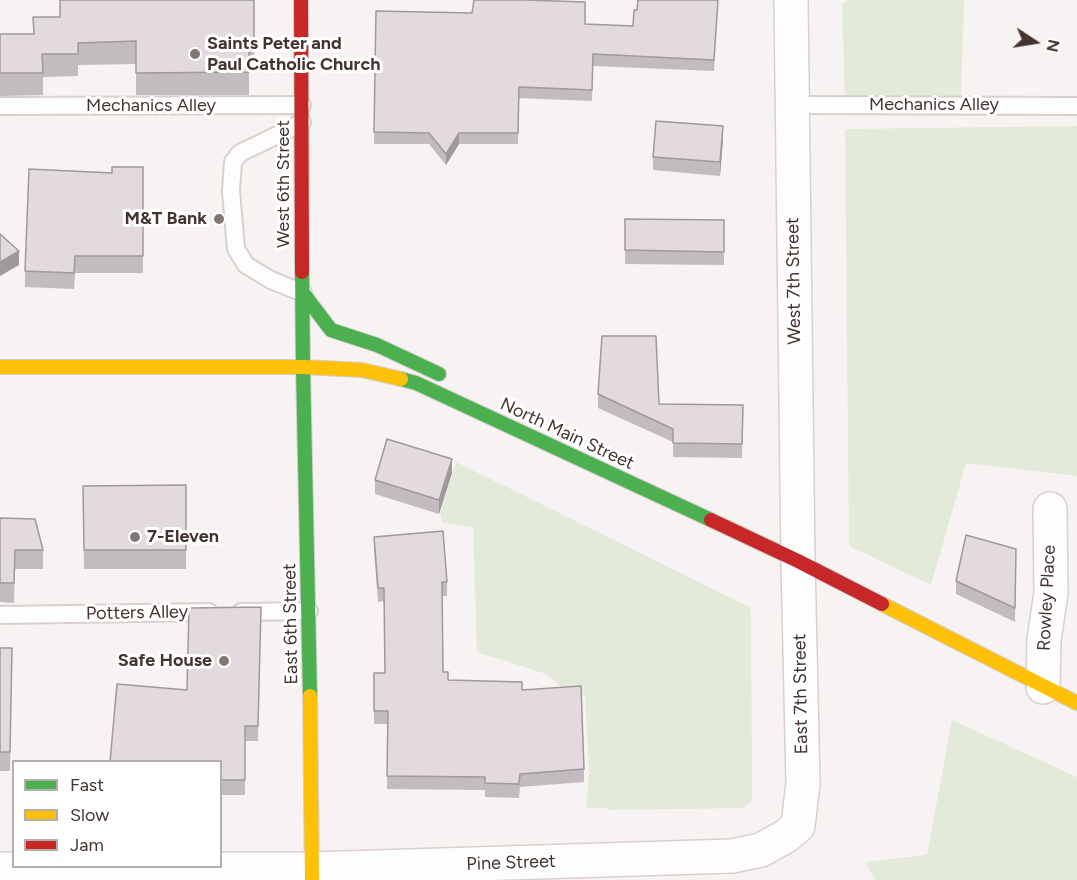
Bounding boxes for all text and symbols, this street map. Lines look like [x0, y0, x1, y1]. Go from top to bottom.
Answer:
north arrow [1005, 12, 1065, 72]
place label: Saints Peter and Paul Catholic Church [207, 33, 381, 76]
text: N [1043, 38, 1064, 54]
marker: Saints Peter and Paul Catholic Church [188, 47, 202, 61]
street label: Mechanics Alley [869, 94, 999, 116]
street label: Mechanics Alley [86, 95, 216, 117]
street label: West 6th Street [273, 120, 295, 248]
place label: M&T Bank [125, 208, 207, 230]
marker: M&T Bank [212, 212, 226, 226]
street label: West 7th Street [782, 217, 806, 345]
street label: North Main Street [497, 394, 637, 474]
place label: 7-Eleven [147, 526, 219, 548]
marker: 7-Eleven [128, 530, 142, 544]
street label: Rowley Place [1033, 544, 1061, 652]
street label: East 6th Street [279, 563, 303, 685]
street label: Potters Alley [86, 601, 188, 625]
street label: East 7th Street [789, 633, 813, 755]
place label: Safe House [118, 650, 212, 672]
marker: Safe House [217, 654, 231, 668]
legend [12, 760, 222, 868]
text: Fast [70, 774, 104, 796]
text: Slow [70, 804, 109, 826]
text: Jam [70, 834, 104, 856]
street label: Pine Street [466, 851, 556, 875]

